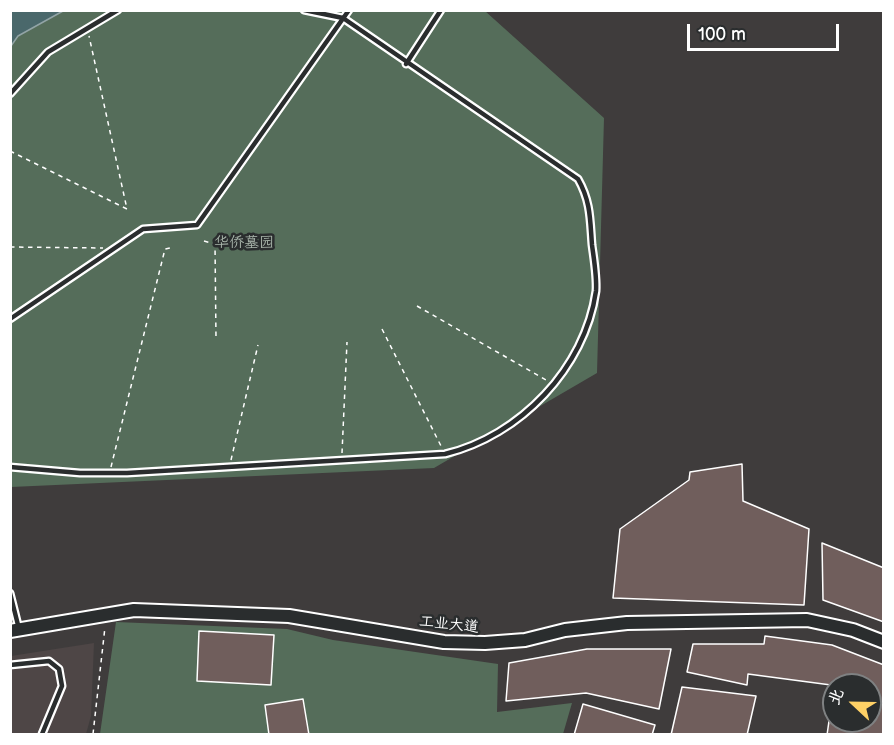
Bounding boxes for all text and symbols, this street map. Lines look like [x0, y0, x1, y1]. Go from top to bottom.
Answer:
scale bar [690, 12, 842, 50]
text: 100 m [698, 24, 746, 45]
park label: 华侨墓园 [214, 234, 274, 252]
street label: 工业大道 [418, 613, 480, 637]
north arrow [822, 673, 882, 733]
text: 北 [825, 686, 849, 708]

